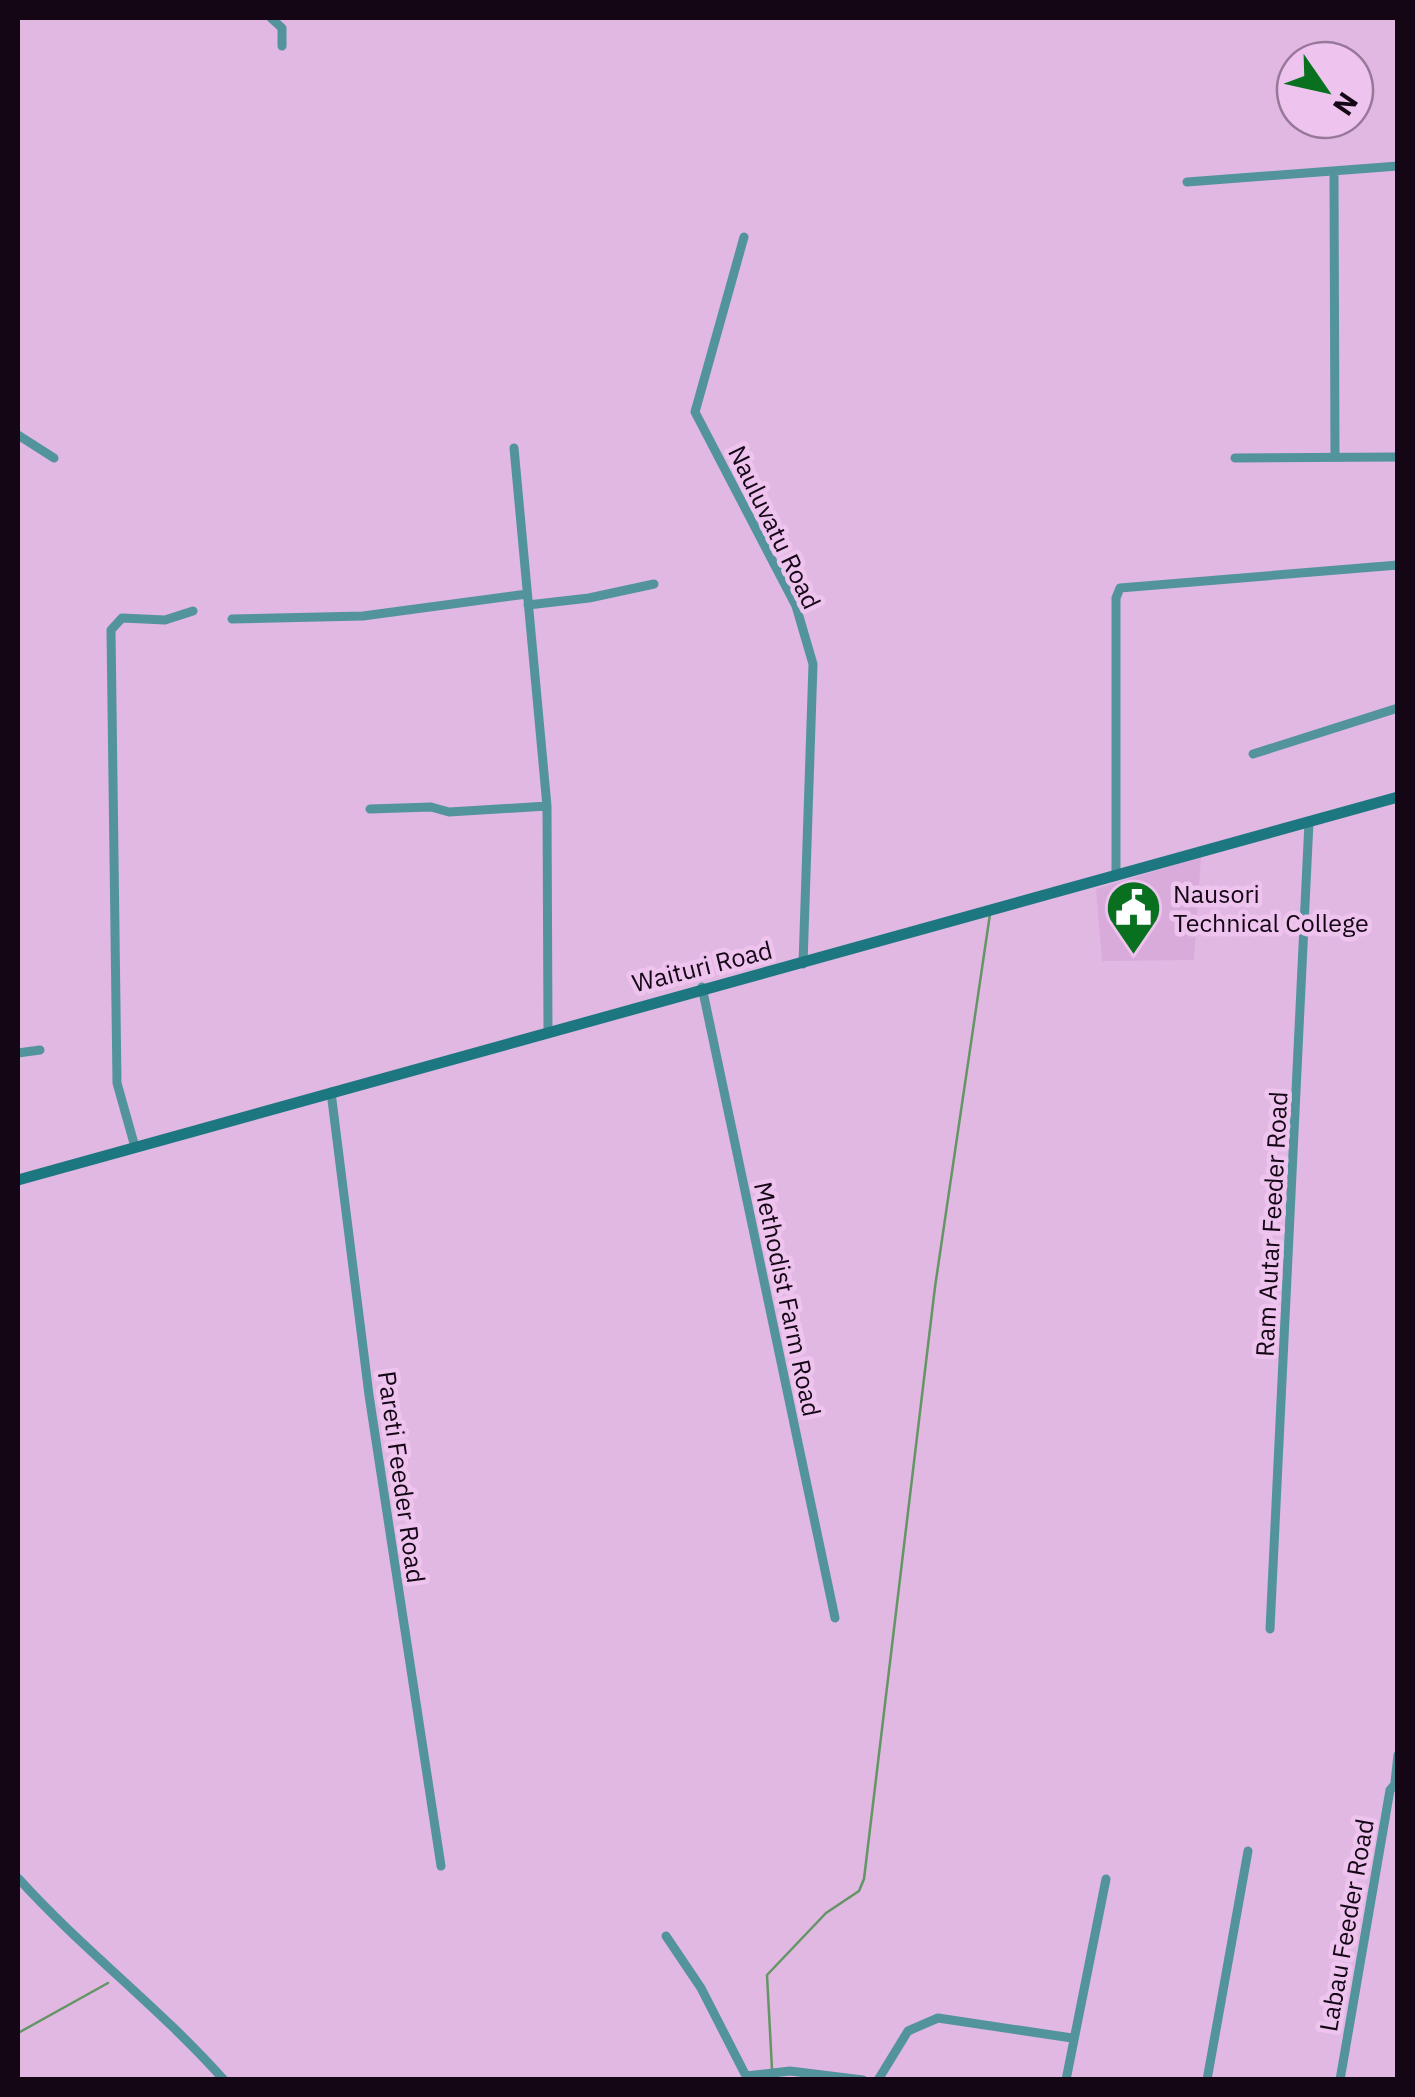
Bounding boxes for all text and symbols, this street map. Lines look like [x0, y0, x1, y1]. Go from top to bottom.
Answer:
north arrow [1275, 40, 1375, 140]
text: N [1325, 86, 1367, 123]
street label: Nauluvatu Road [721, 440, 829, 614]
public building icon: Nausori Technical College [1104, 877, 1164, 956]
place label: Nausori Technical College [1173, 877, 1369, 939]
street label: Waituri Road [628, 933, 776, 999]
street label: Ram Autar Feeder Road [1248, 1090, 1294, 1358]
street label: Methodist Farm Road [747, 1179, 829, 1419]
street label: Pareti Feeder Road [371, 1369, 433, 1585]
street label: Labau Feeder Road [1311, 1816, 1381, 2034]

